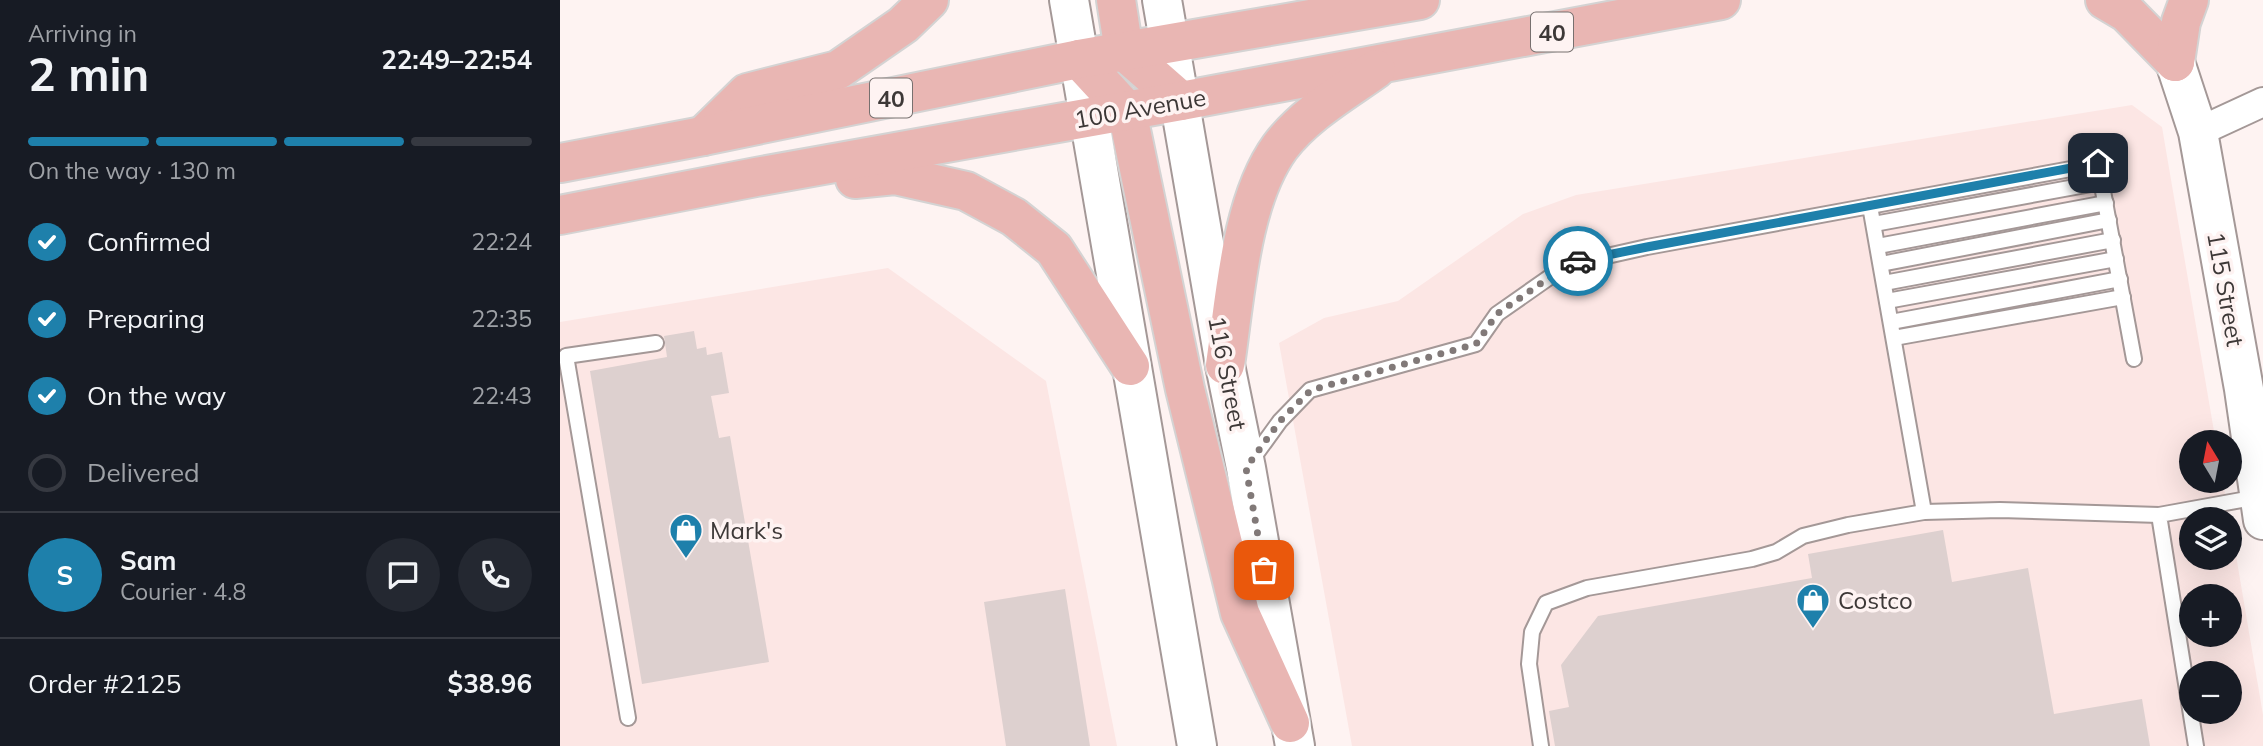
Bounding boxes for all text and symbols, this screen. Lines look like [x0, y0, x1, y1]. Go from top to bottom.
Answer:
road number: 40 [1531, 12, 1573, 52]
text: Arriving in [28, 19, 137, 48]
text: 22:49–22:54 [381, 43, 532, 76]
text: 2 min [28, 45, 149, 103]
road number: 40 [870, 78, 912, 118]
street label: 100 Avenue [1072, 82, 1208, 134]
pin [2068, 133, 2128, 193]
icon: home [2079, 144, 2117, 182]
text: On the way · 130 m [28, 156, 236, 185]
icon: check [28, 223, 66, 261]
text: Confirmed [87, 225, 211, 258]
courier [1543, 226, 1613, 296]
text: 22:24 [472, 227, 532, 256]
street label: 115 Street [2201, 229, 2251, 349]
icon: car [1559, 242, 1597, 280]
icon: check [28, 300, 66, 338]
text: Preparing [87, 302, 205, 335]
text: 22:35 [472, 304, 532, 333]
street label: 116 Street [1202, 313, 1254, 433]
icon: check [28, 377, 66, 415]
text: On the way [87, 379, 226, 412]
text: 22:43 [472, 381, 532, 410]
north arrow [2179, 430, 2242, 494]
map controls [2179, 430, 2242, 724]
text: Delivered [87, 456, 200, 489]
button: layers [2179, 507, 2242, 570]
shop icon: Mark's [667, 511, 705, 560]
place label: Mark's [710, 515, 783, 545]
button: chat [366, 538, 440, 612]
button: phone [458, 538, 532, 612]
pin [1234, 540, 1294, 600]
text: Sam [120, 544, 176, 577]
icon: bag [1245, 551, 1283, 589]
text: S [57, 559, 73, 592]
text: Courier · 4.8 [120, 577, 246, 606]
shop icon: Costco [1794, 581, 1832, 630]
button: + [2179, 584, 2242, 647]
place label: Costco [1838, 585, 1913, 615]
button: − [2179, 661, 2242, 724]
text: Order #2125 [28, 667, 181, 700]
text: $38.96 [448, 667, 532, 700]

